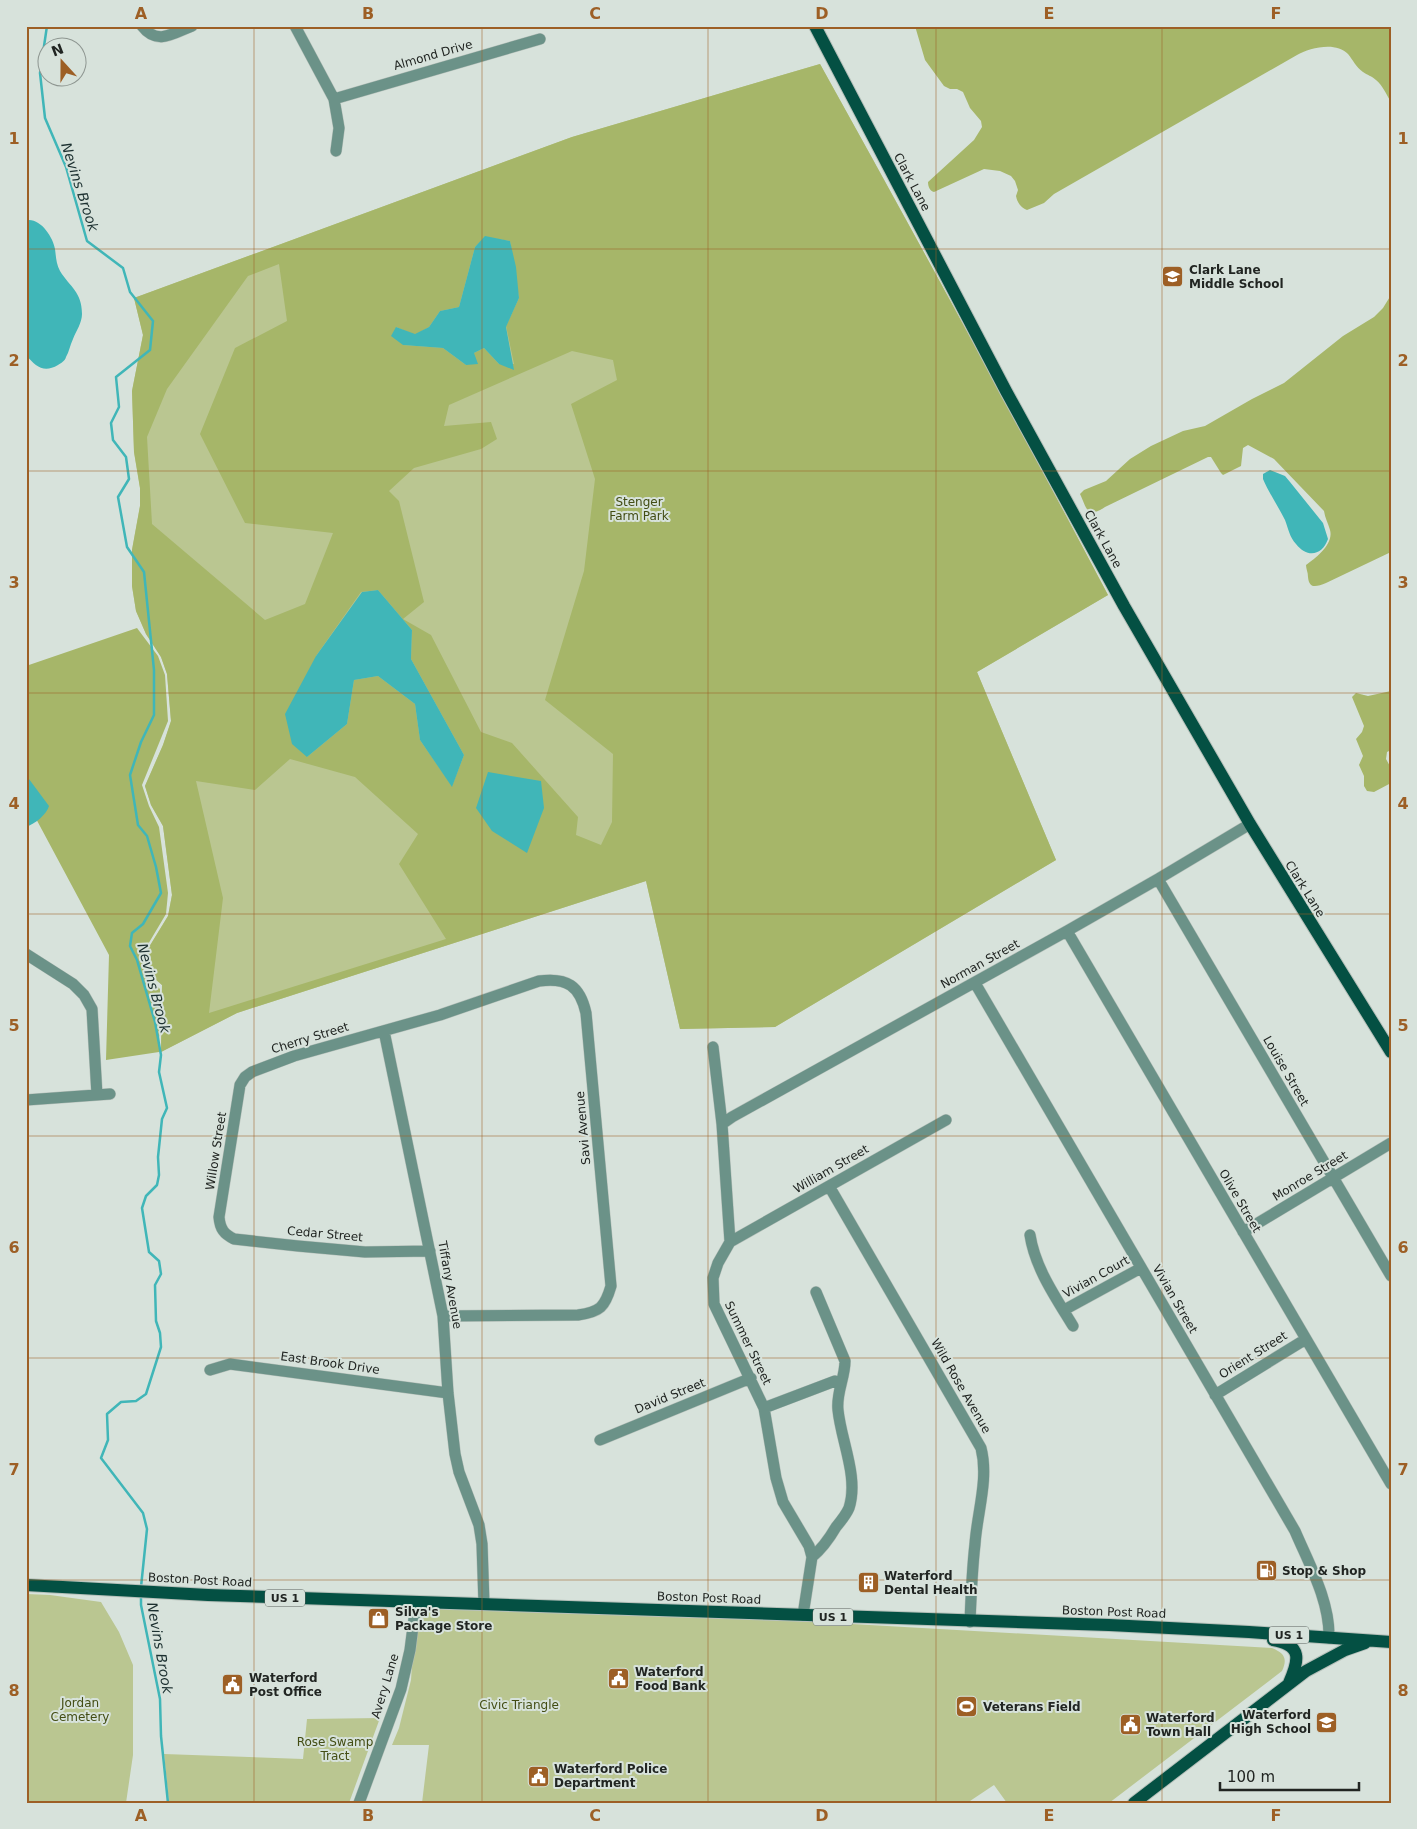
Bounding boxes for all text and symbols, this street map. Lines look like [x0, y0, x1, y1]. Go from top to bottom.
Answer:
text: A [135, 4, 148, 23]
text: B [362, 4, 374, 23]
text: C [589, 4, 601, 23]
text: D [815, 4, 829, 23]
text: E [1044, 4, 1054, 23]
text: F [1271, 4, 1281, 23]
street label: Almond Drive [392, 37, 474, 73]
north arrow [38, 38, 88, 88]
text: N [49, 40, 66, 59]
text: 1 [8, 129, 20, 148]
text: 1 [1397, 129, 1409, 148]
water label: Nevins Brook [58, 141, 102, 234]
street label: Clark Lane [891, 151, 933, 213]
place label: Clark Lane Middle School [1189, 263, 1284, 291]
school or university icon: Clark Lane Middle School [1161, 265, 1185, 289]
text: 2 [8, 351, 20, 370]
text: 2 [1397, 351, 1409, 370]
park label: Stenger Farm Park [609, 495, 669, 523]
street label: Clark Lane [1081, 508, 1125, 570]
text: 3 [8, 573, 20, 592]
text: 3 [1397, 573, 1409, 592]
text: 4 [8, 794, 20, 813]
text: 4 [1397, 794, 1409, 813]
street label: Clark Lane [1282, 858, 1328, 920]
street label: Norman Street [938, 936, 1022, 991]
water label: Nevins Brook [134, 941, 174, 1036]
text: 5 [8, 1016, 20, 1035]
text: 5 [1397, 1016, 1409, 1035]
street label: Cherry Street [270, 1019, 351, 1056]
street label: Louise Street [1260, 1033, 1312, 1109]
street label: Savi Avenue [573, 1091, 593, 1165]
street label: Willow Street [203, 1111, 229, 1191]
street label: William Street [791, 1142, 871, 1196]
street label: Monroe Street [1270, 1148, 1350, 1204]
street label: Olive Street [1216, 1167, 1264, 1235]
street label: Cedar Street [287, 1224, 364, 1244]
text: 6 [8, 1238, 20, 1257]
text: 6 [1397, 1238, 1409, 1257]
street label: Tiffany Avenue [435, 1239, 465, 1330]
street label: Vivian Court [1060, 1253, 1132, 1301]
street label: Vivian Street [1150, 1262, 1200, 1336]
street label: Summer Street [722, 1299, 774, 1387]
street label: Orient Street [1216, 1328, 1290, 1382]
street label: Wild Rose Avenue [928, 1336, 994, 1436]
street label: East Brook Drive [279, 1349, 381, 1377]
street label: David Street [633, 1375, 708, 1417]
text: 7 [8, 1460, 20, 1479]
text: 7 [1397, 1460, 1409, 1479]
fuel station icon: Stop & Shop [1254, 1559, 1278, 1583]
place label: Stop & Shop [1282, 1564, 1366, 1578]
place label: Waterford Dental Health [884, 1569, 977, 1597]
street label: Boston Post Road [148, 1570, 252, 1590]
building icon: Waterford Dental Health [856, 1571, 880, 1595]
street label: Boston Post Road [657, 1589, 761, 1607]
road number: US 1 [265, 1590, 305, 1606]
water label: Nevins Brook [144, 1601, 176, 1696]
street label: Boston Post Road [1062, 1603, 1166, 1621]
place label: Silva's Package Store [395, 1605, 492, 1633]
shop icon: Silva's Package Store [367, 1607, 391, 1631]
road number: US 1 [813, 1608, 853, 1625]
road number: US 1 [1269, 1626, 1309, 1644]
street label: Avery Lane [369, 1652, 401, 1720]
place label: Waterford Food Bank [635, 1665, 707, 1693]
public building icon: Waterford Food Bank [607, 1667, 631, 1691]
place label: Waterford Post Office [249, 1671, 322, 1699]
public building icon: Waterford Post Office [221, 1673, 245, 1697]
text: 8 [8, 1681, 20, 1700]
text: 8 [1397, 1681, 1409, 1700]
sports icon: Veterans Field [955, 1695, 979, 1719]
park label: Jordan Cemetery [51, 1696, 109, 1724]
park label: Civic Triangle [479, 1698, 559, 1712]
place label: Veterans Field [983, 1700, 1081, 1714]
place label: Waterford High School [1231, 1708, 1311, 1736]
school or university icon: Waterford High School [1315, 1710, 1339, 1734]
place label: Waterford Town Hall [1146, 1711, 1215, 1739]
public building icon: Waterford Town Hall [1118, 1713, 1142, 1737]
park label: Rose Swamp Tract [297, 1735, 373, 1763]
scale bar [1220, 1759, 1358, 1791]
place label: Waterford Police Department [554, 1762, 667, 1790]
public building icon: Waterford Police Department [526, 1764, 550, 1788]
text: 100 m [1227, 1768, 1275, 1786]
text: A [135, 1806, 148, 1825]
text: B [362, 1806, 374, 1825]
text: C [589, 1806, 601, 1825]
text: D [815, 1806, 829, 1825]
text: E [1044, 1806, 1054, 1825]
text: F [1271, 1806, 1281, 1825]

